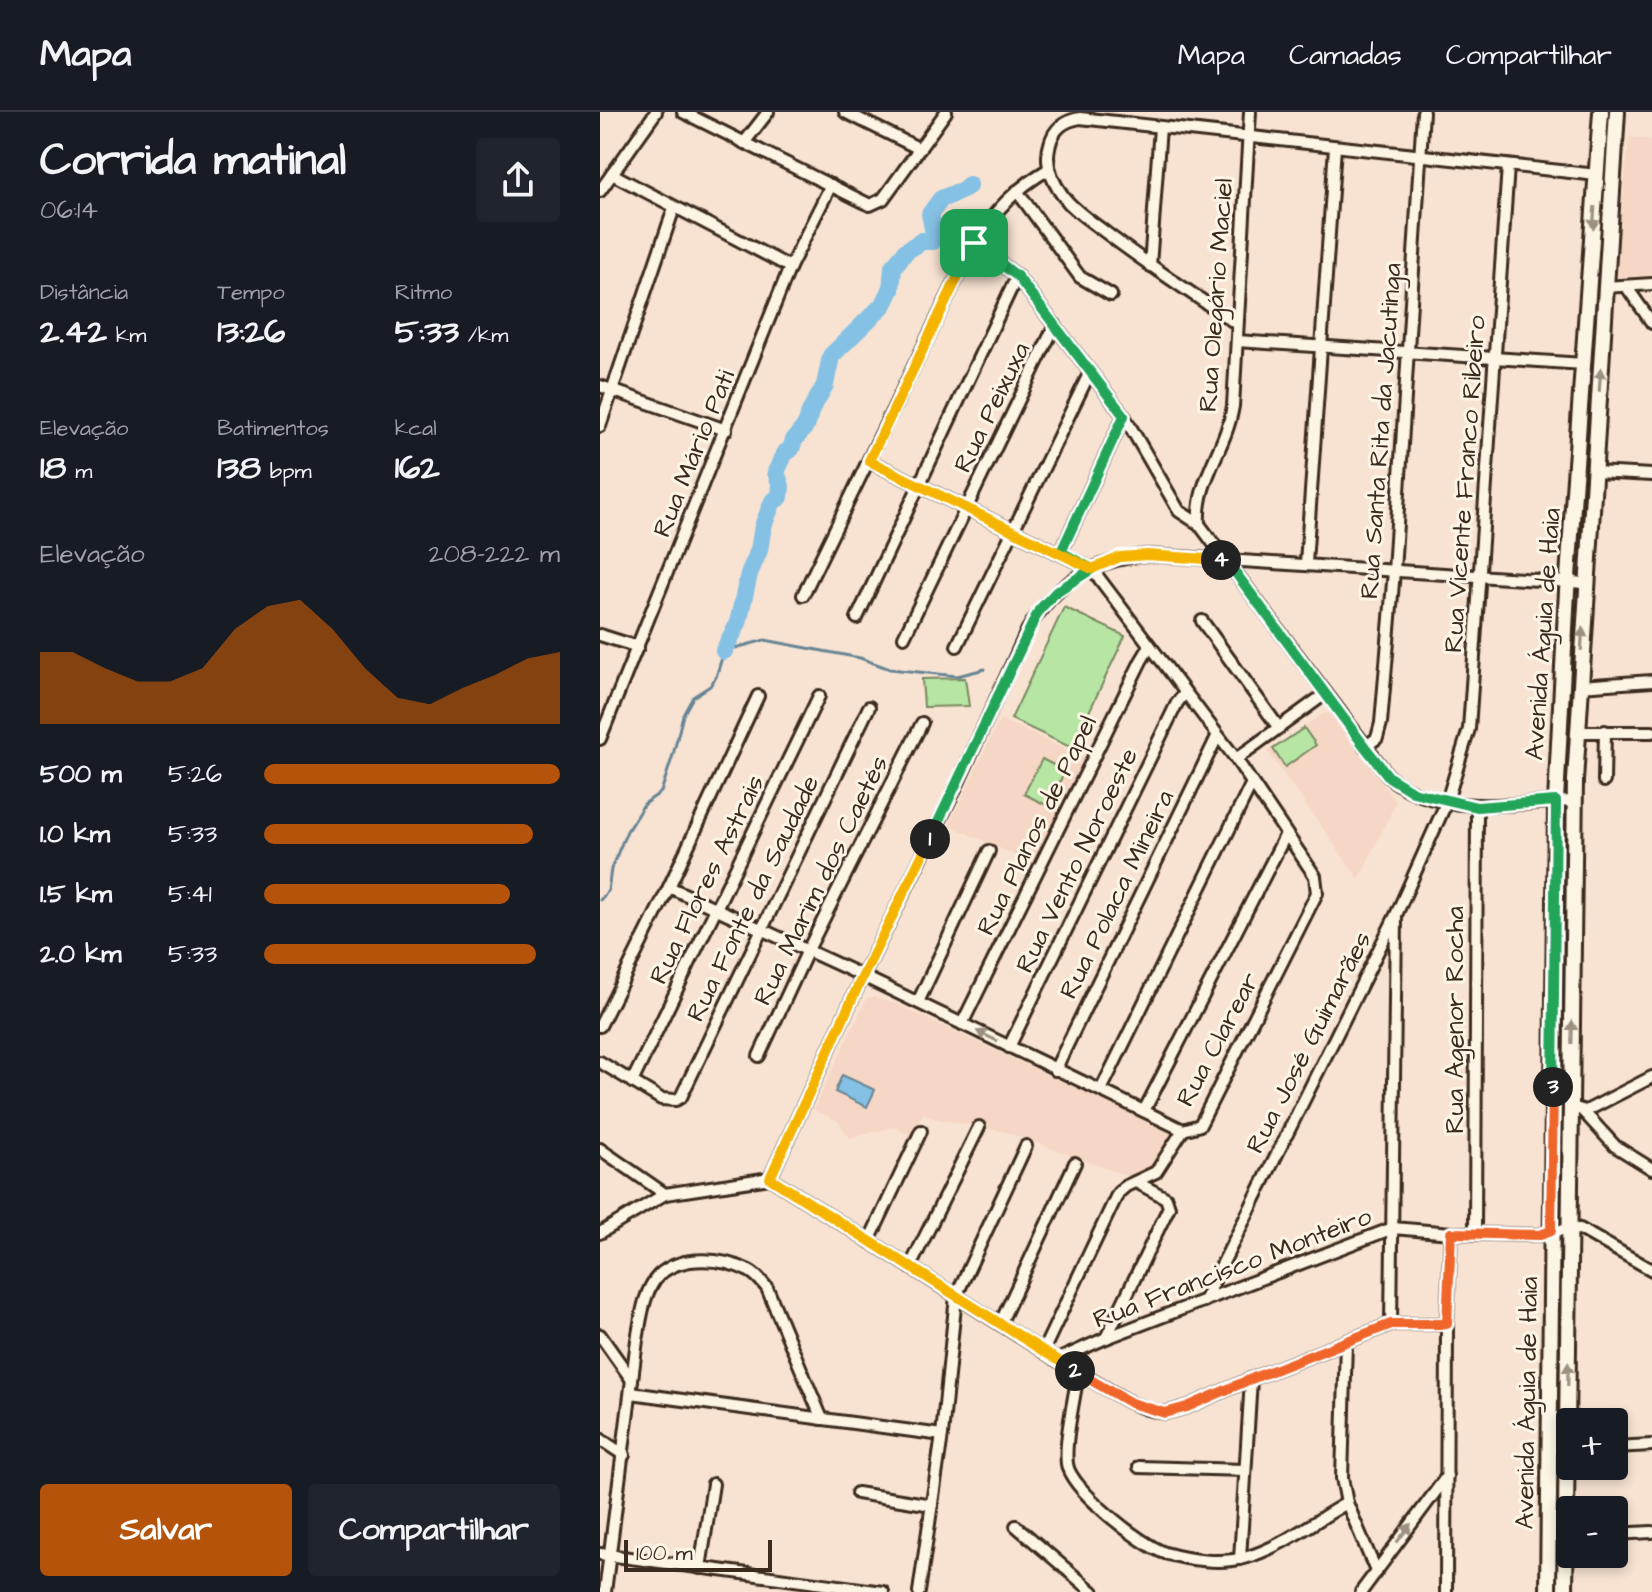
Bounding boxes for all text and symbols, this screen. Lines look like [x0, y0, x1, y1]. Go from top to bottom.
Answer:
text: Mapa [40, 29, 131, 81]
text: Mapa [1178, 36, 1245, 75]
text: Camadas [1289, 36, 1402, 75]
text: Compartilhar [1446, 36, 1612, 75]
text: Corrida matinal [40, 131, 346, 192]
button: share [476, 138, 560, 222]
street label: Rua Olegário Maciel [1190, 177, 1244, 413]
text: 06:14 [40, 192, 98, 228]
one-way arrow [1587, 206, 1600, 231]
pin [940, 209, 1008, 277]
icon: arrive [952, 221, 996, 265]
street label: Rua Santa Rita da Jacutinga [1351, 262, 1413, 600]
text: Distância [40, 277, 128, 308]
text: Tempo [217, 277, 285, 308]
text: Ritmo [395, 277, 452, 308]
text: 2.42 [40, 308, 107, 356]
text: 13:26 [217, 308, 285, 356]
text: 5:33 [395, 308, 459, 356]
street label: Rua Vicente Franco Ribeiro [1435, 314, 1495, 654]
text: km [107, 320, 146, 351]
text: /km [459, 320, 508, 351]
street label: Rua Peixuxa [945, 336, 1039, 479]
street label: Rua Mário Pati [644, 364, 744, 542]
one-way arrow [1593, 367, 1606, 392]
text: Elevação [40, 413, 128, 444]
text: Batimentos [217, 413, 329, 444]
text: kcal [395, 413, 437, 444]
text: 18 [40, 444, 66, 492]
text: 138 [217, 444, 261, 492]
text: 162 [395, 444, 440, 492]
text: m [66, 456, 92, 487]
text: bpm [261, 456, 312, 487]
street label: Avenida Águia de Haia [1516, 507, 1572, 762]
text: Elevação [40, 536, 145, 572]
text: 208–222 m [429, 536, 560, 572]
pin: 4 [1201, 540, 1241, 580]
text: 4 [1214, 544, 1228, 575]
one-way arrow [1576, 626, 1589, 651]
street label: Rua Planos de Papel [968, 709, 1106, 941]
street label: Rua Vento Noroeste [1007, 742, 1147, 979]
street label: Rua Marim dos Caetés [745, 750, 897, 1011]
text: 500 m [40, 756, 122, 792]
text: 5:26 [168, 756, 222, 792]
street label: Rua Flores Astrais [641, 769, 773, 990]
street label: Rua Fonte da Saudade [678, 769, 828, 1028]
street label: Rua Polaca Mineira [1051, 784, 1183, 1005]
text: 1.0 km [40, 816, 110, 852]
text: 5:33 [168, 816, 217, 852]
pin: 1 [910, 819, 950, 859]
text: 1 [929, 823, 931, 854]
text: 1.5 km [40, 876, 112, 912]
text: 5:41 [168, 876, 212, 912]
street label: Rua Agenor Rocha [1437, 906, 1475, 1134]
street label: Rua José Guimarães [1237, 925, 1380, 1160]
text: 2.0 km [40, 936, 122, 972]
text: 5:33 [168, 936, 217, 972]
street label: Rua Clarear [1167, 966, 1268, 1113]
one-way arrow [1566, 1019, 1578, 1044]
one-way arrow [975, 1030, 998, 1043]
pin: 3 [1533, 1067, 1573, 1107]
text: 3 [1547, 1071, 1559, 1102]
street label: Rua Francisco Monteiro [1088, 1198, 1377, 1338]
street label: Avenida Águia de Haia [1507, 1276, 1549, 1530]
pin: 2 [1055, 1351, 1095, 1391]
text: 2 [1069, 1355, 1081, 1386]
one-way arrow [1562, 1361, 1574, 1386]
map controls [1556, 1408, 1628, 1568]
button: + [1556, 1408, 1628, 1480]
button: Salvar [40, 1484, 292, 1576]
button: Compartilhar [308, 1484, 560, 1576]
button: − [1556, 1496, 1628, 1568]
one-way arrow [1396, 1523, 1411, 1544]
scale bar [624, 1536, 772, 1572]
text: 100 m [636, 1538, 693, 1569]

